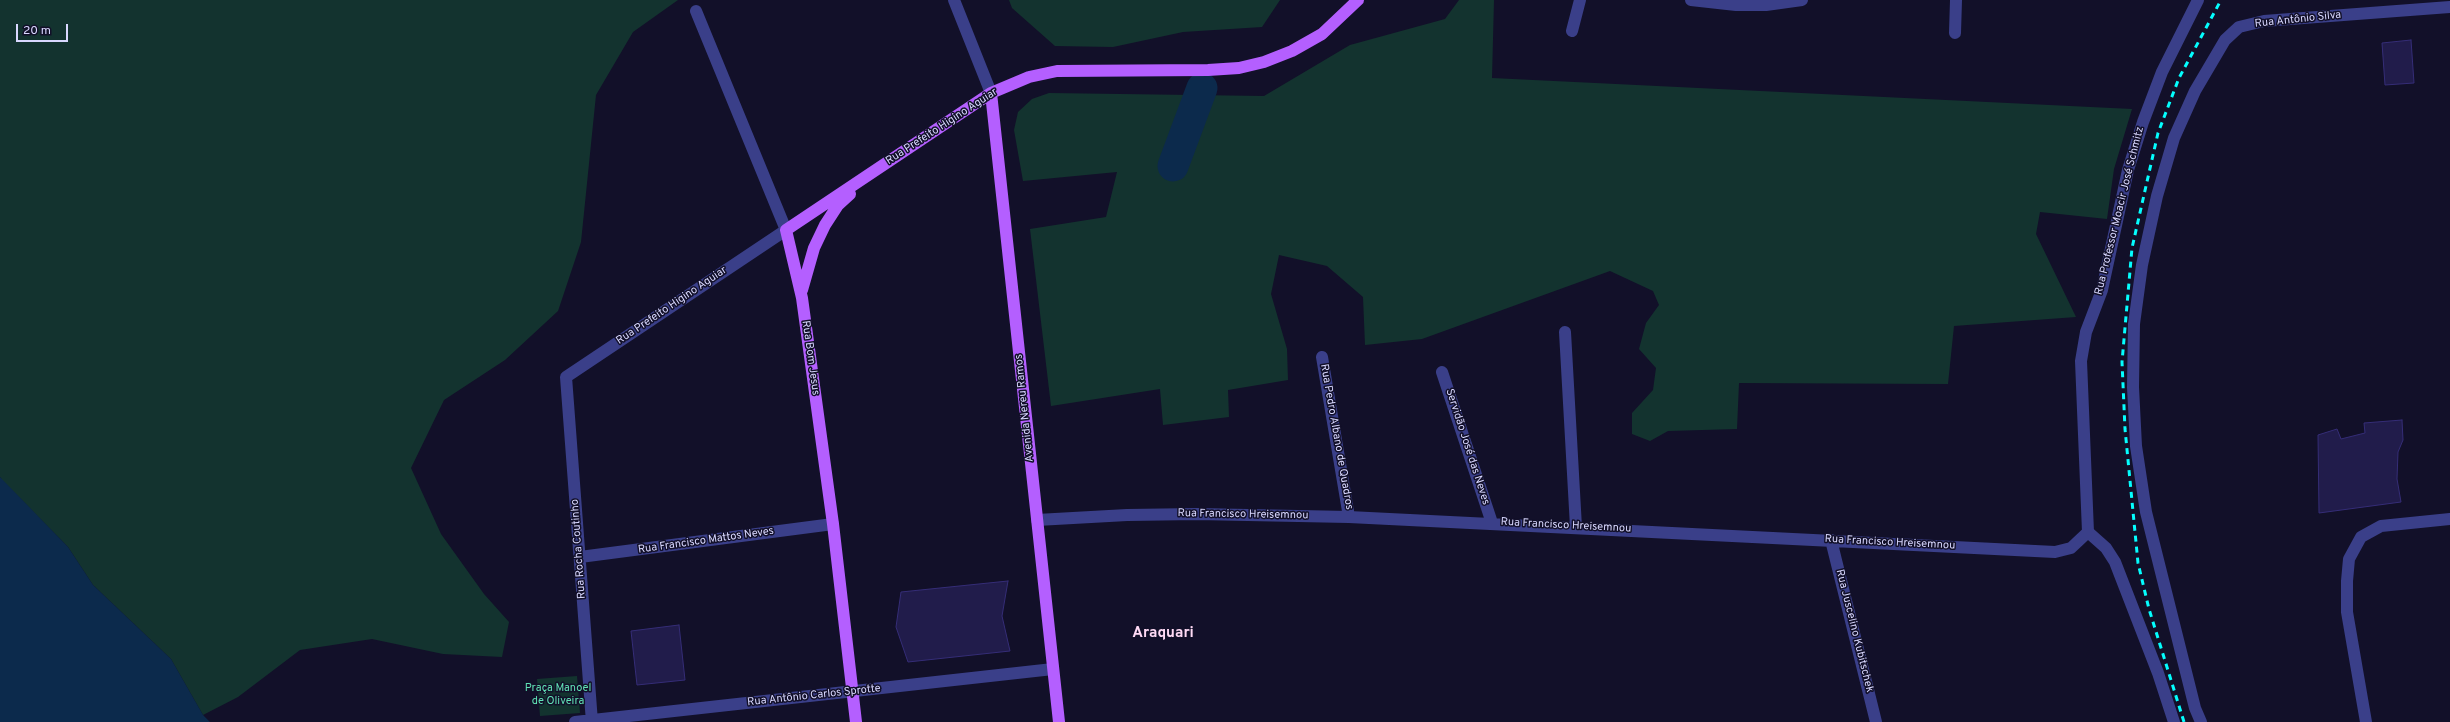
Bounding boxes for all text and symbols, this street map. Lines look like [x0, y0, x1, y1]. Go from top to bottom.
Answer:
street label: Rua Antônio Silva [2254, 9, 2342, 31]
scale bar [18, 16, 70, 42]
text: 20 m [23, 23, 51, 39]
street label: Rua Prefeito Higino Aguiar [884, 86, 1000, 168]
street label: Rua Professor Moacir José Schmitz [2093, 126, 2147, 296]
street label: Rua Prefeito Higino Aguiar [614, 264, 730, 348]
street label: Rua Bom Jesus [798, 320, 822, 396]
street label: Avenida Nereu Ramos [1013, 353, 1037, 463]
street label: Rua Pedro Albano de Quadros [1317, 363, 1355, 511]
street label: Servidão José das Neves [1442, 387, 1492, 507]
street label: Rua Rocha Coutinho [569, 499, 589, 599]
street label: Rua Francisco Hreisemnou [1178, 507, 1308, 523]
street label: Rua Francisco Hreisemnou [1500, 516, 1632, 536]
street label: Rua Francisco Mattos Neves [637, 525, 775, 557]
street label: Rua Francisco Hreisemnou [1824, 533, 1956, 553]
street label: Rua Juscelino Kubitschek [1832, 568, 1876, 694]
district label: Araquari [1132, 625, 1194, 643]
park label: Praça Manoel de Oliveira [525, 682, 591, 708]
street label: Rua Antônio Carlos Sprotte [747, 682, 881, 710]

